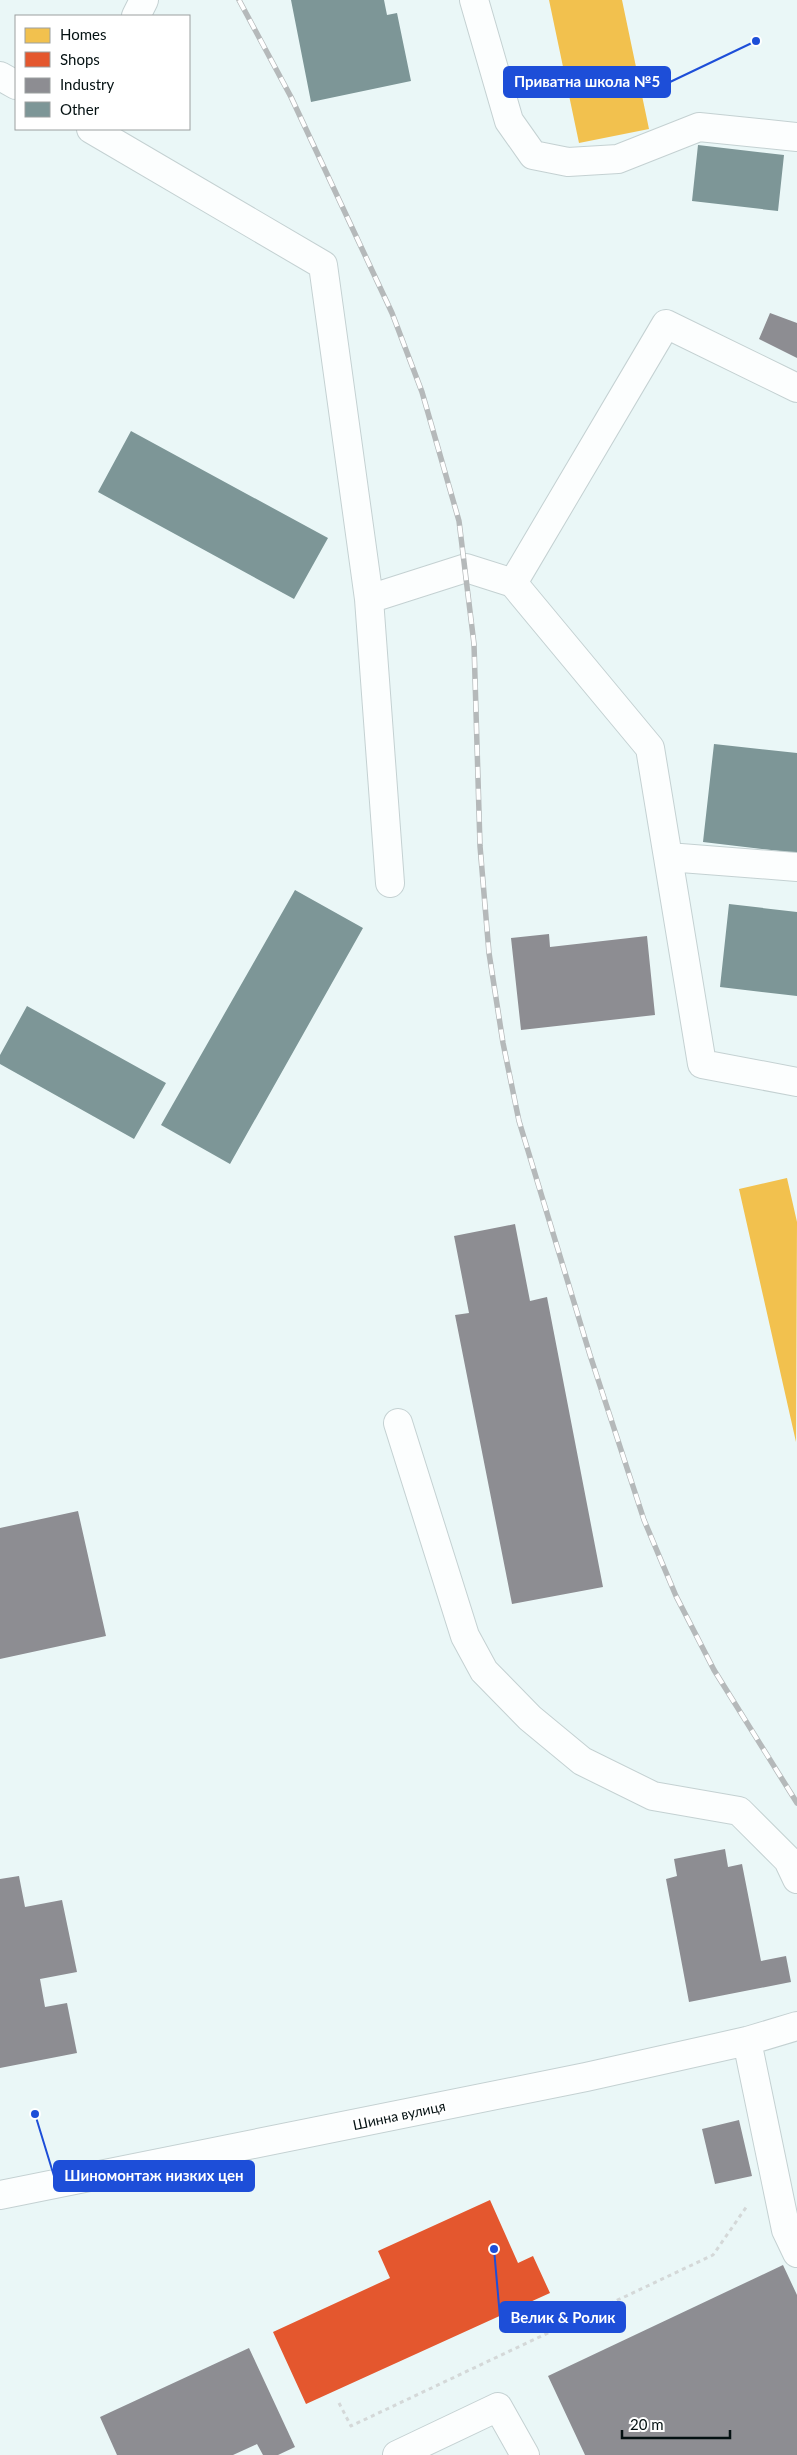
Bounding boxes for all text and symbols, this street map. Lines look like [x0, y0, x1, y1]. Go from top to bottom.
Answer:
legend [15, 15, 190, 130]
text: Homes [60, 25, 106, 43]
text: Shops [60, 50, 100, 68]
callout: Приватна школа №5 [504, 67, 670, 97]
text: Приватна школа №5 [514, 72, 660, 90]
text: Industry [60, 75, 115, 93]
text: Other [60, 100, 100, 118]
street label: Шинна вулиця [351, 2097, 447, 2133]
callout: Шиномонтаж низких цен [54, 2161, 254, 2191]
text: Шиномонтаж низких цен [64, 2166, 244, 2184]
callout: Велик & Ролик [500, 2302, 625, 2332]
text: Велик & Ролик [511, 2308, 616, 2326]
scale bar [622, 2408, 730, 2440]
text: 20 m [630, 2415, 664, 2433]

